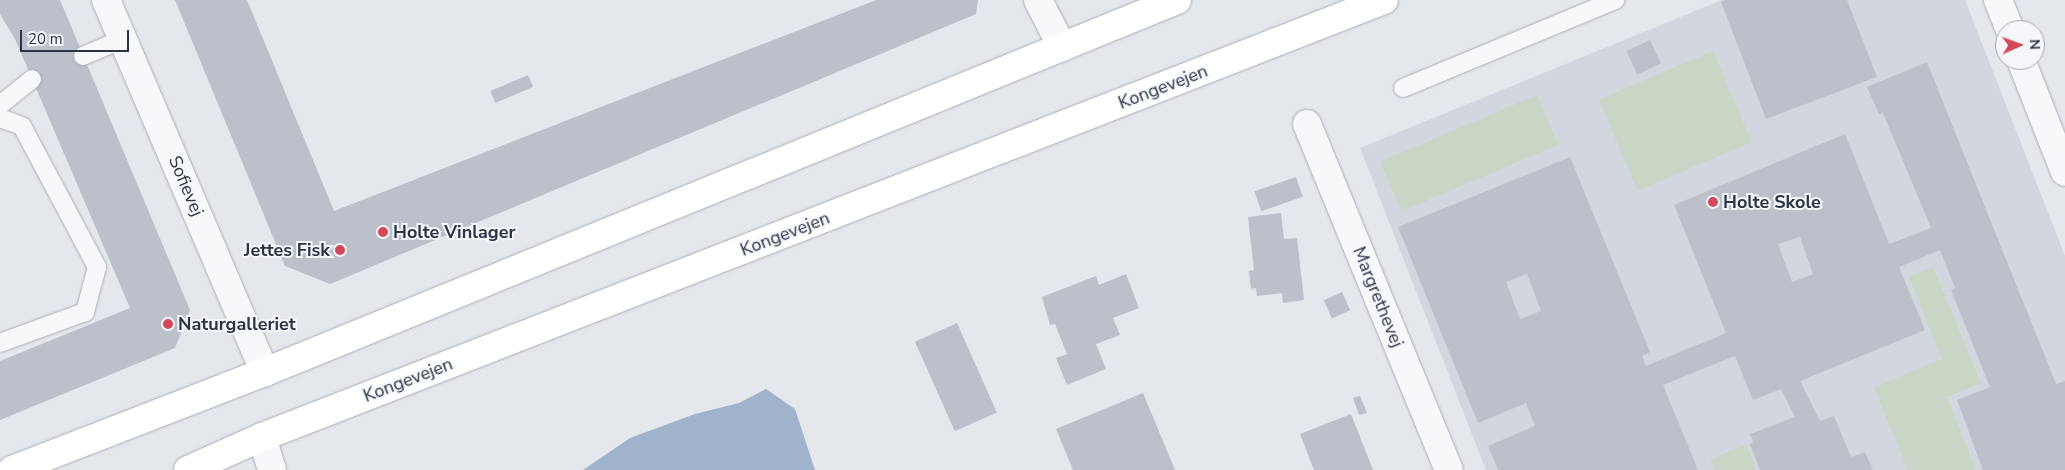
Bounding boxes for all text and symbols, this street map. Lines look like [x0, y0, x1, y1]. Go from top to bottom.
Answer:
scale bar [22, 20, 131, 52]
north arrow [1995, 20, 2045, 70]
text: 20 m [28, 29, 63, 49]
text: N [2025, 39, 2044, 50]
street label: Kongevejen [1115, 60, 1211, 114]
street label: Sofievej [164, 153, 208, 219]
place label: Holte Skole [1723, 191, 1821, 213]
marker: Holte Skole [1707, 196, 1719, 208]
street label: Kongevejen [737, 207, 833, 261]
place label: Holte Vinlager [393, 221, 515, 243]
marker: Holte Vinlager [377, 226, 389, 238]
place label: Jettes Fisk [244, 239, 330, 261]
marker: Jettes Fisk [334, 244, 346, 256]
street label: Margrethevej [1348, 244, 1408, 350]
place label: Naturgalleriet [178, 313, 296, 335]
marker: Naturgalleriet [162, 318, 174, 330]
street label: Kongevejen [360, 353, 456, 407]

